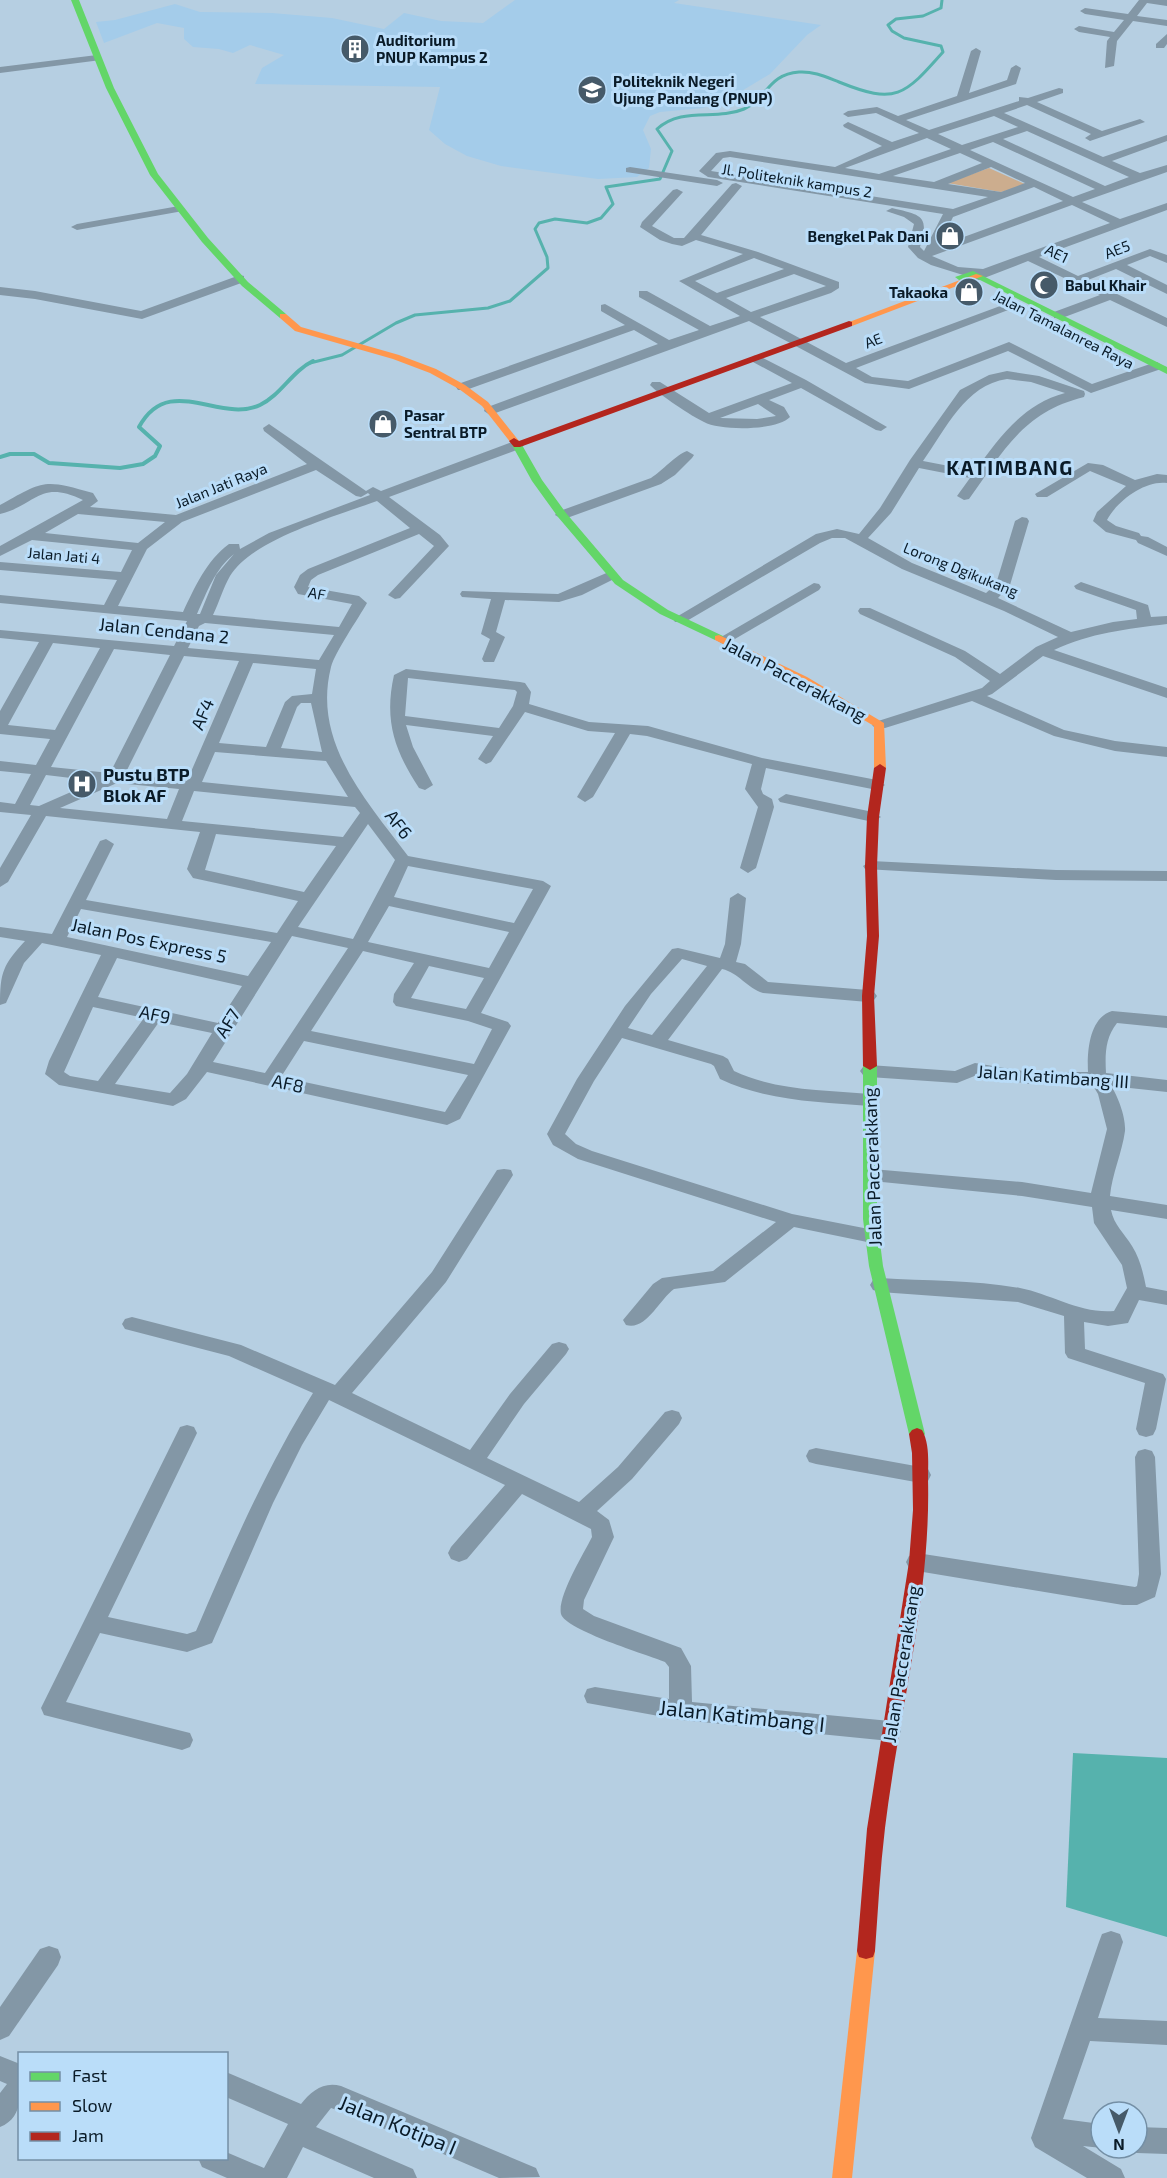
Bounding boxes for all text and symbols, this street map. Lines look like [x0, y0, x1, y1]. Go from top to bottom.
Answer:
place label: Auditorium PNUP Kampus 2 [376, 31, 488, 66]
building icon: Auditorium PNUP Kampus 2 [339, 33, 371, 65]
place label: Politeknik Negeri Ujung Pandang (PNUP) [613, 72, 773, 107]
school or university icon: Politeknik Negeri Ujung Pandang (PNUP) [576, 74, 608, 106]
street label: Jl. Politeknik kampus 2 [720, 159, 874, 201]
shop icon: Bengkel Pak Dani [934, 220, 966, 252]
place label: Bengkel Pak Dani [808, 227, 929, 245]
street label: AE5 [1102, 236, 1132, 262]
street label: AE1 [1042, 240, 1072, 266]
mosque icon: Babul Khair [1028, 269, 1060, 301]
shop icon: Takaoka [953, 276, 985, 308]
place label: Babul Khair [1065, 276, 1147, 294]
place label: Takaoka [889, 283, 948, 301]
street label: Jalan Tamalanrea Raya [991, 286, 1137, 372]
street label: AE [861, 328, 885, 352]
place label: Pasar Sentral BTP [404, 406, 487, 441]
shop icon: Pasar Sentral BTP [367, 408, 399, 440]
district label: KATIMBANG [946, 455, 1074, 479]
street label: Jalan Jati Raya [172, 458, 270, 512]
street label: Lorong Dgikukang [901, 538, 1022, 600]
street label: Jalan Jati 4 [27, 543, 101, 567]
street label: AF [307, 583, 327, 603]
street label: Jalan Cendana 2 [98, 612, 230, 648]
street label: Jalan Paccerakkang [720, 632, 870, 726]
street label: AF4 [186, 695, 218, 733]
place label: Pustu BTP Blok AF [103, 763, 190, 806]
hospital icon: Pustu BTP Blok AF [66, 768, 98, 800]
street label: AF6 [381, 805, 417, 843]
street label: Jalan Pos Express 5 [69, 913, 229, 967]
street label: AF9 [137, 1000, 173, 1028]
street label: AF7 [210, 1004, 244, 1042]
street label: Jalan Katimbang III [976, 1060, 1130, 1092]
street label: AF8 [270, 1069, 306, 1097]
street label: Jalan Paccerakkang [858, 1087, 886, 1247]
street label: Jalan Paccerakkang [878, 1584, 924, 1744]
street label: Jalan Katimbang I [658, 1694, 826, 1736]
legend [18, 2052, 228, 2160]
text: Fast [72, 2064, 107, 2086]
street label: Jalan Kotipa I [336, 2089, 460, 2159]
text: Slow [72, 2094, 113, 2116]
north arrow [1089, 2100, 1149, 2160]
text: Jam [72, 2124, 104, 2146]
text: N [1113, 2136, 1125, 2155]

